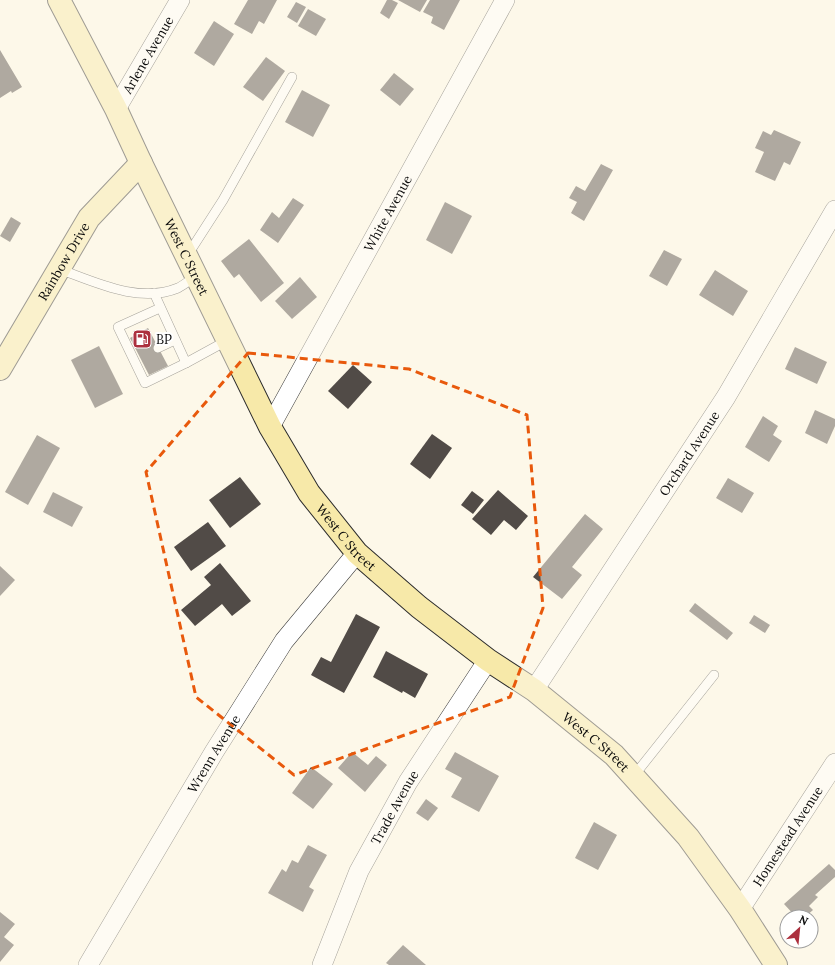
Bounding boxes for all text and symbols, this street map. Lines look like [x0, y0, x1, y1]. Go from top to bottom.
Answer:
street label: Arlene Avenue [118, 13, 177, 97]
street label: White Avenue [360, 172, 415, 254]
street label: West C Street [161, 216, 213, 298]
street label: Rainbow Drive [34, 219, 93, 303]
fuel station icon: BP [131, 328, 153, 350]
place label: BP [156, 331, 172, 348]
street label: Orchard Avenue [655, 408, 723, 499]
street label: West C Street [313, 500, 380, 574]
street label: West C Street [559, 708, 633, 775]
street label: Wrenn Avenue [183, 711, 244, 796]
street label: Trade Avenue [367, 767, 422, 847]
street label: Homestead Avenue [749, 783, 826, 889]
north arrow [779, 909, 819, 949]
text: N [797, 912, 811, 928]

